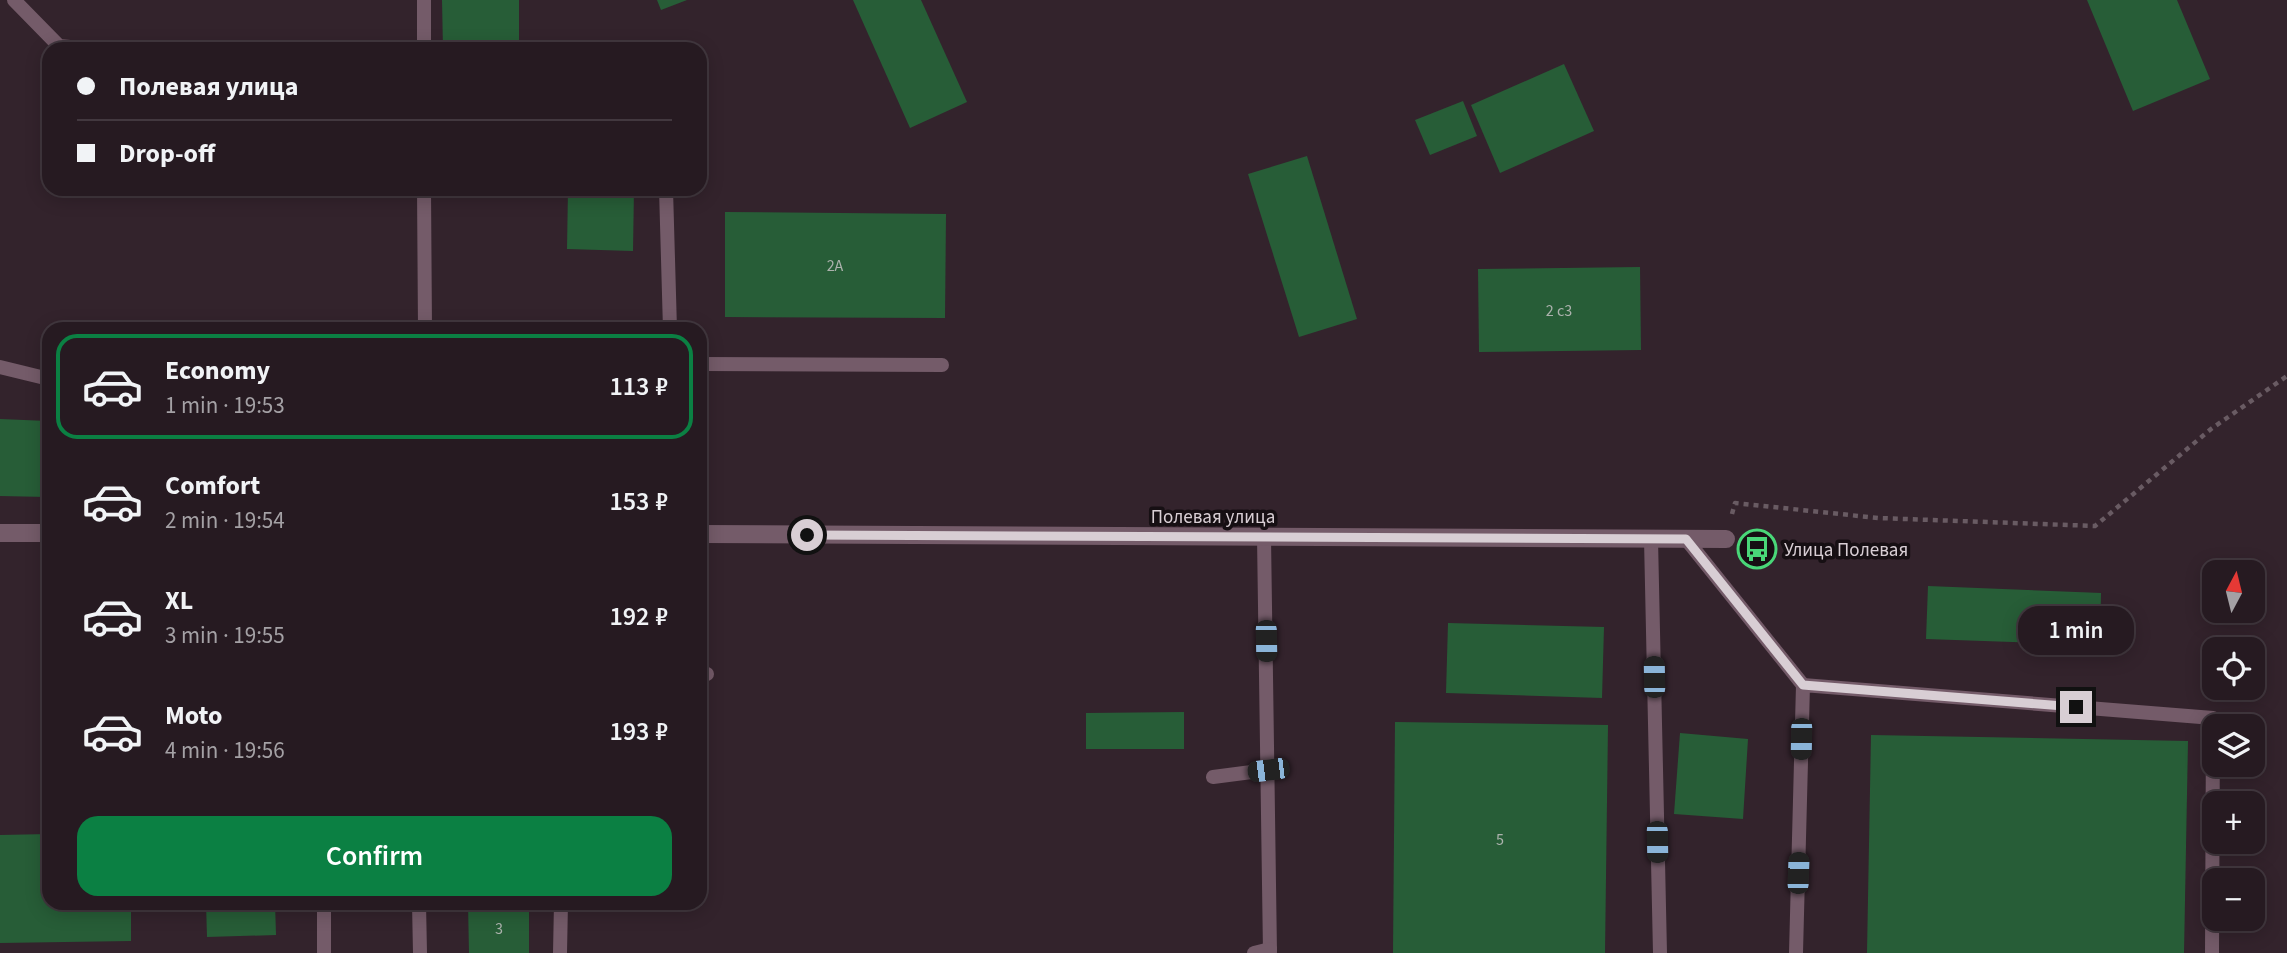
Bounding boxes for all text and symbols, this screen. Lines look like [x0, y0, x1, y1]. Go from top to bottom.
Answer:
text: Полевая улица [119, 68, 298, 105]
text: Drop-off [119, 135, 215, 172]
house number: 2А [827, 255, 844, 277]
house number: 2 с3 [1546, 300, 1572, 322]
text: Economy [165, 352, 270, 389]
icon: car [81, 355, 144, 418]
text: 113 ₽ [609, 368, 668, 405]
text: 1 min · 19:53 [165, 389, 285, 422]
text: Comfort [165, 467, 260, 504]
icon: car [81, 470, 144, 533]
text: 153 ₽ [609, 483, 668, 520]
text: 2 min · 19:54 [165, 504, 285, 537]
street label: Полевая улица [1151, 504, 1275, 531]
route start [791, 519, 823, 551]
bus stop icon: Улица Полевая [1736, 528, 1778, 570]
place label: Улица Полевая [1784, 537, 1908, 564]
north arrow [2202, 560, 2264, 623]
map controls [2202, 560, 2265, 931]
text: XL [165, 582, 193, 619]
icon: car [81, 585, 144, 648]
text: 192 ₽ [609, 598, 668, 635]
callout: 1 min [2018, 606, 2134, 654]
text: 1 min [2049, 614, 2103, 647]
text: 3 min · 19:55 [165, 619, 285, 652]
car [1256, 620, 1277, 662]
button: locate [2202, 637, 2265, 700]
car [1644, 656, 1665, 698]
route end [2060, 691, 2092, 723]
text: Moto [165, 697, 222, 734]
icon: car [81, 700, 144, 763]
text: 193 ₽ [609, 713, 668, 750]
button: layers [2202, 714, 2265, 777]
car [1791, 718, 1812, 760]
text: 4 min · 19:56 [165, 734, 285, 767]
car [1246, 757, 1291, 783]
button: + [2202, 791, 2265, 854]
button: Confirm [77, 816, 672, 896]
car [1647, 821, 1668, 863]
house number: 5 [1496, 829, 1504, 851]
car [1787, 852, 1810, 894]
button: − [2202, 868, 2265, 931]
house number: 3 [495, 918, 503, 940]

